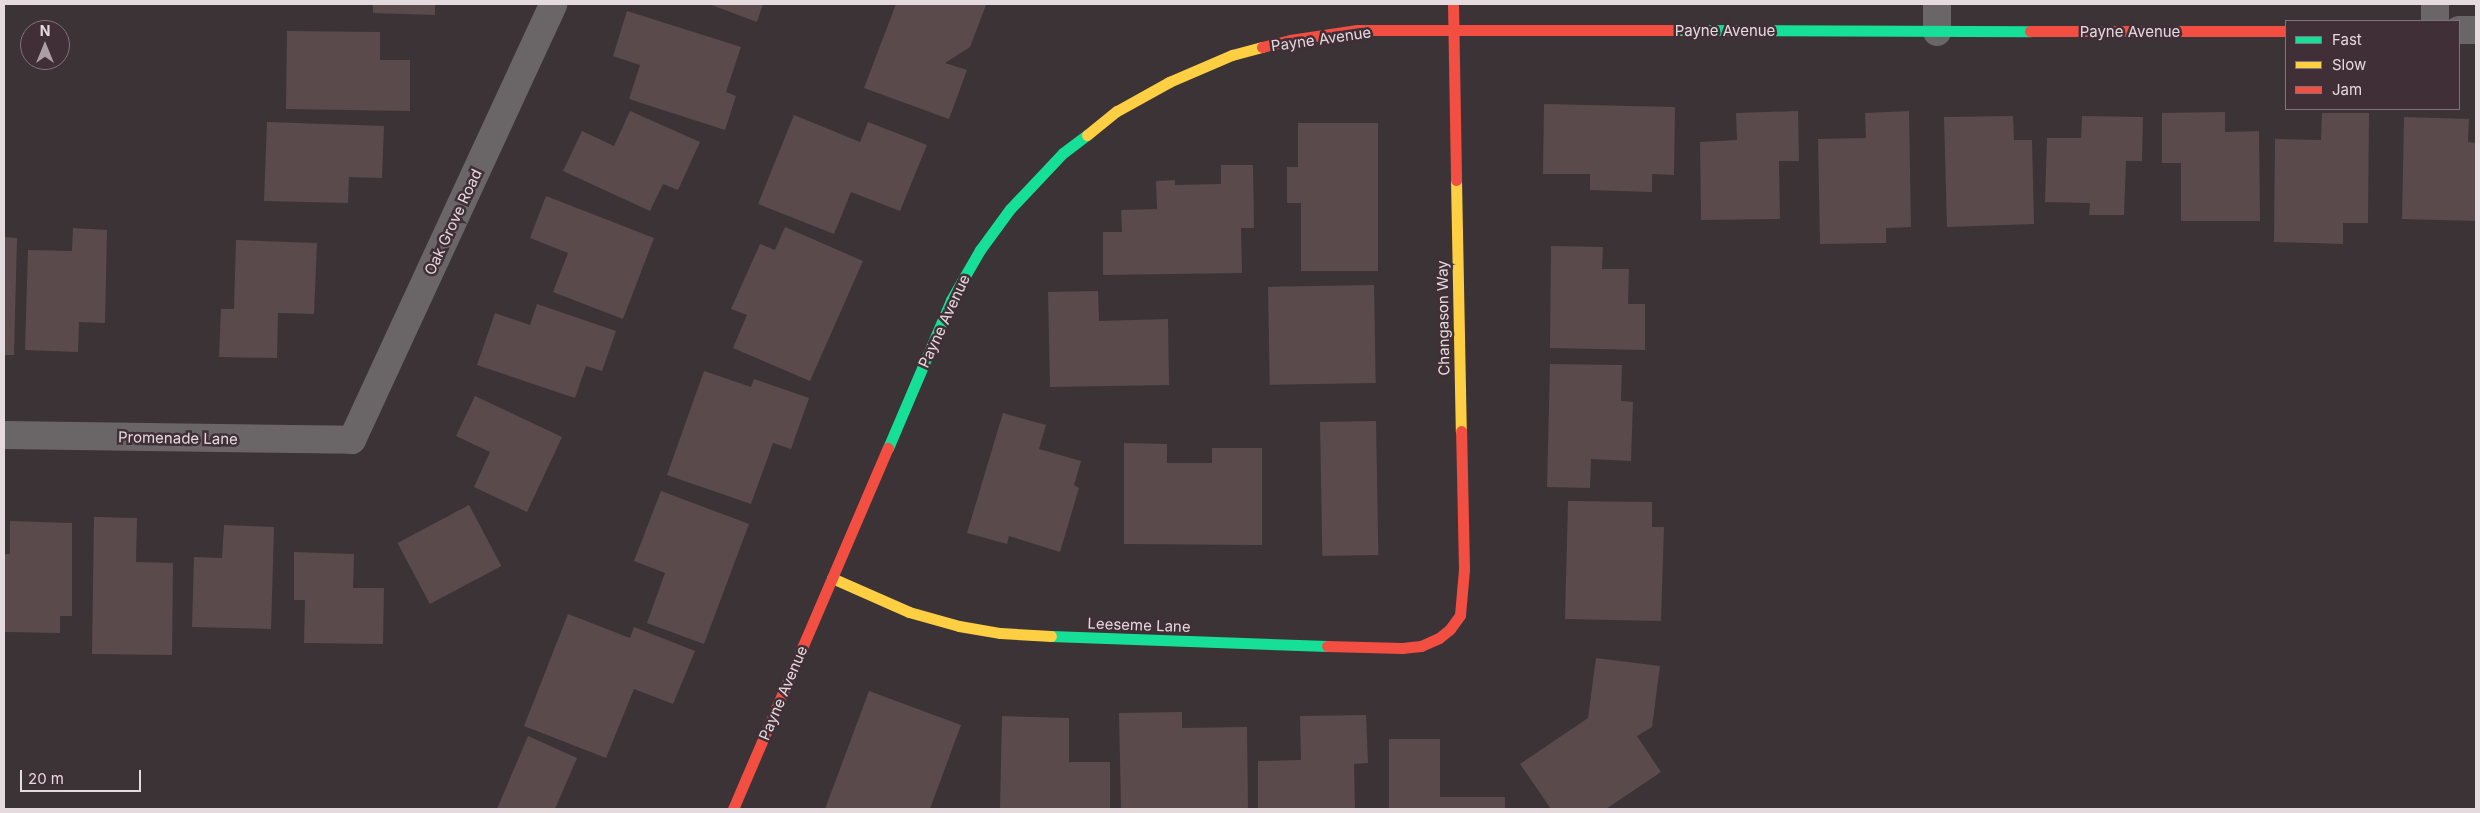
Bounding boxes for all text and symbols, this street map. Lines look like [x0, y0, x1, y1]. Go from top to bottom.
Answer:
north arrow [20, 20, 70, 70]
legend [2285, 20, 2460, 110]
text: N [40, 22, 50, 39]
street label: Payne Avenue [1675, 22, 1775, 40]
street label: Payne Avenue [1270, 23, 1372, 55]
street label: Payne Avenue [2080, 23, 2180, 41]
text: Fast [2332, 30, 2362, 49]
text: Slow [2332, 55, 2366, 74]
text: Jam [2332, 80, 2362, 99]
street label: Oak Grove Road [421, 166, 485, 278]
street label: Changason Way [1433, 260, 1453, 376]
street label: Payne Avenue [915, 272, 973, 370]
street label: Promenade Lane [118, 428, 238, 448]
street label: Leeseme Lane [1087, 614, 1191, 636]
street label: Payne Avenue [755, 643, 811, 743]
scale bar [22, 760, 144, 792]
text: 20 m [28, 769, 64, 788]

